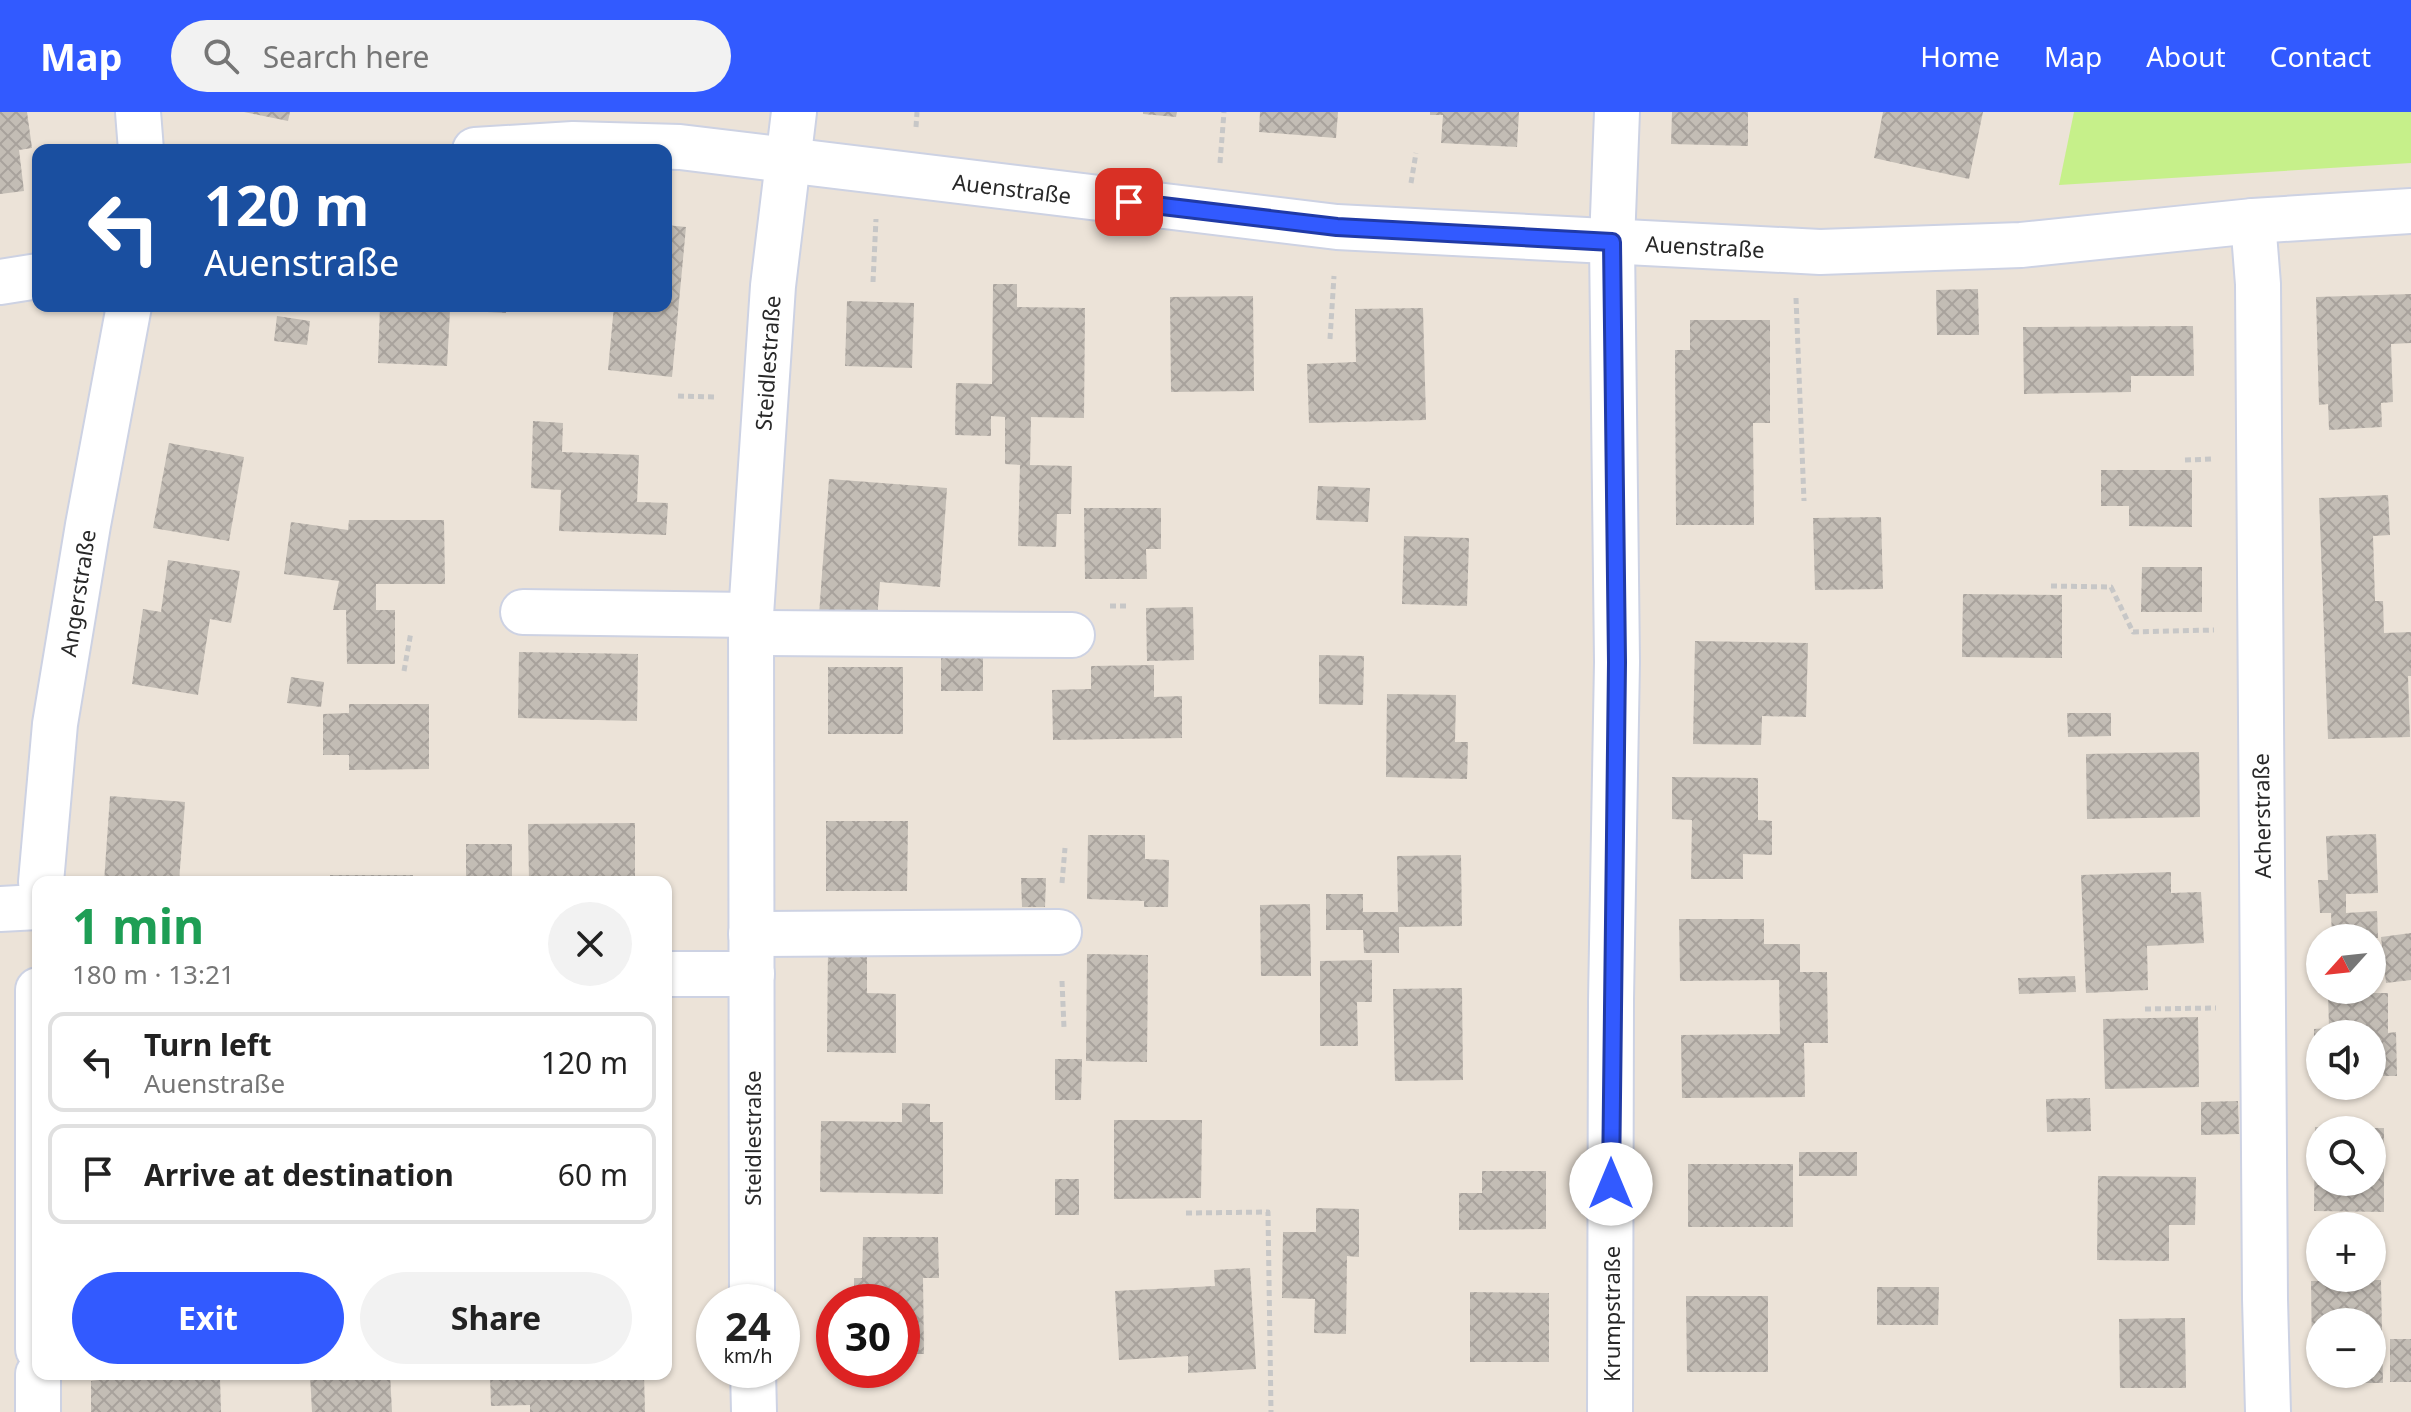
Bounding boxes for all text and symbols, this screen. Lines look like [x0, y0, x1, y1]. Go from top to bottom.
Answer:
search box [171, 20, 731, 92]
text: Map [40, 30, 123, 82]
icon: search [199, 34, 243, 78]
text: Search here [263, 36, 430, 77]
text: Home [1920, 37, 2000, 75]
text: Map [2044, 37, 2102, 75]
text: About [2146, 37, 2226, 75]
text: Contact [2270, 37, 2371, 75]
text: 120 m [204, 166, 369, 242]
street label: Auenstraße [951, 166, 1073, 210]
pin [1095, 168, 1163, 236]
icon: left [72, 176, 176, 280]
icon: arrive [1107, 180, 1151, 224]
street label: Auenstraße [1645, 228, 1765, 264]
text: Auenstraße [204, 238, 399, 287]
street label: Steidlestraße [747, 294, 787, 432]
street label: Angerstraße [52, 527, 102, 659]
street label: Acherstraße [2245, 753, 2277, 879]
text: 1 min [72, 893, 204, 958]
button: close [548, 902, 632, 986]
north arrow [2306, 924, 2386, 1004]
map controls [2306, 924, 2386, 1388]
text: 180 m · 13:21 [72, 956, 235, 992]
button: sound [2306, 1020, 2386, 1100]
text: Turn left [144, 1024, 272, 1065]
icon: left [76, 1040, 120, 1084]
text: 120 m [541, 1042, 628, 1083]
text: Auenstraße [144, 1065, 285, 1101]
street label: Steidlestraße [737, 1070, 767, 1206]
button: search [2306, 1116, 2386, 1196]
position arrow [1569, 1142, 1653, 1226]
icon: arrive [76, 1152, 120, 1196]
text: Arrive at destination [144, 1154, 454, 1195]
text: 60 m [558, 1154, 628, 1195]
button: + [2306, 1212, 2386, 1292]
street label: Krumpstraße [1596, 1246, 1626, 1382]
button: Exit [72, 1272, 344, 1364]
button: Share [360, 1272, 632, 1364]
speed limit sign: 30 [816, 1284, 920, 1388]
text: 24 [725, 1298, 771, 1353]
button: − [2306, 1308, 2386, 1388]
text: km/h [723, 1342, 773, 1369]

